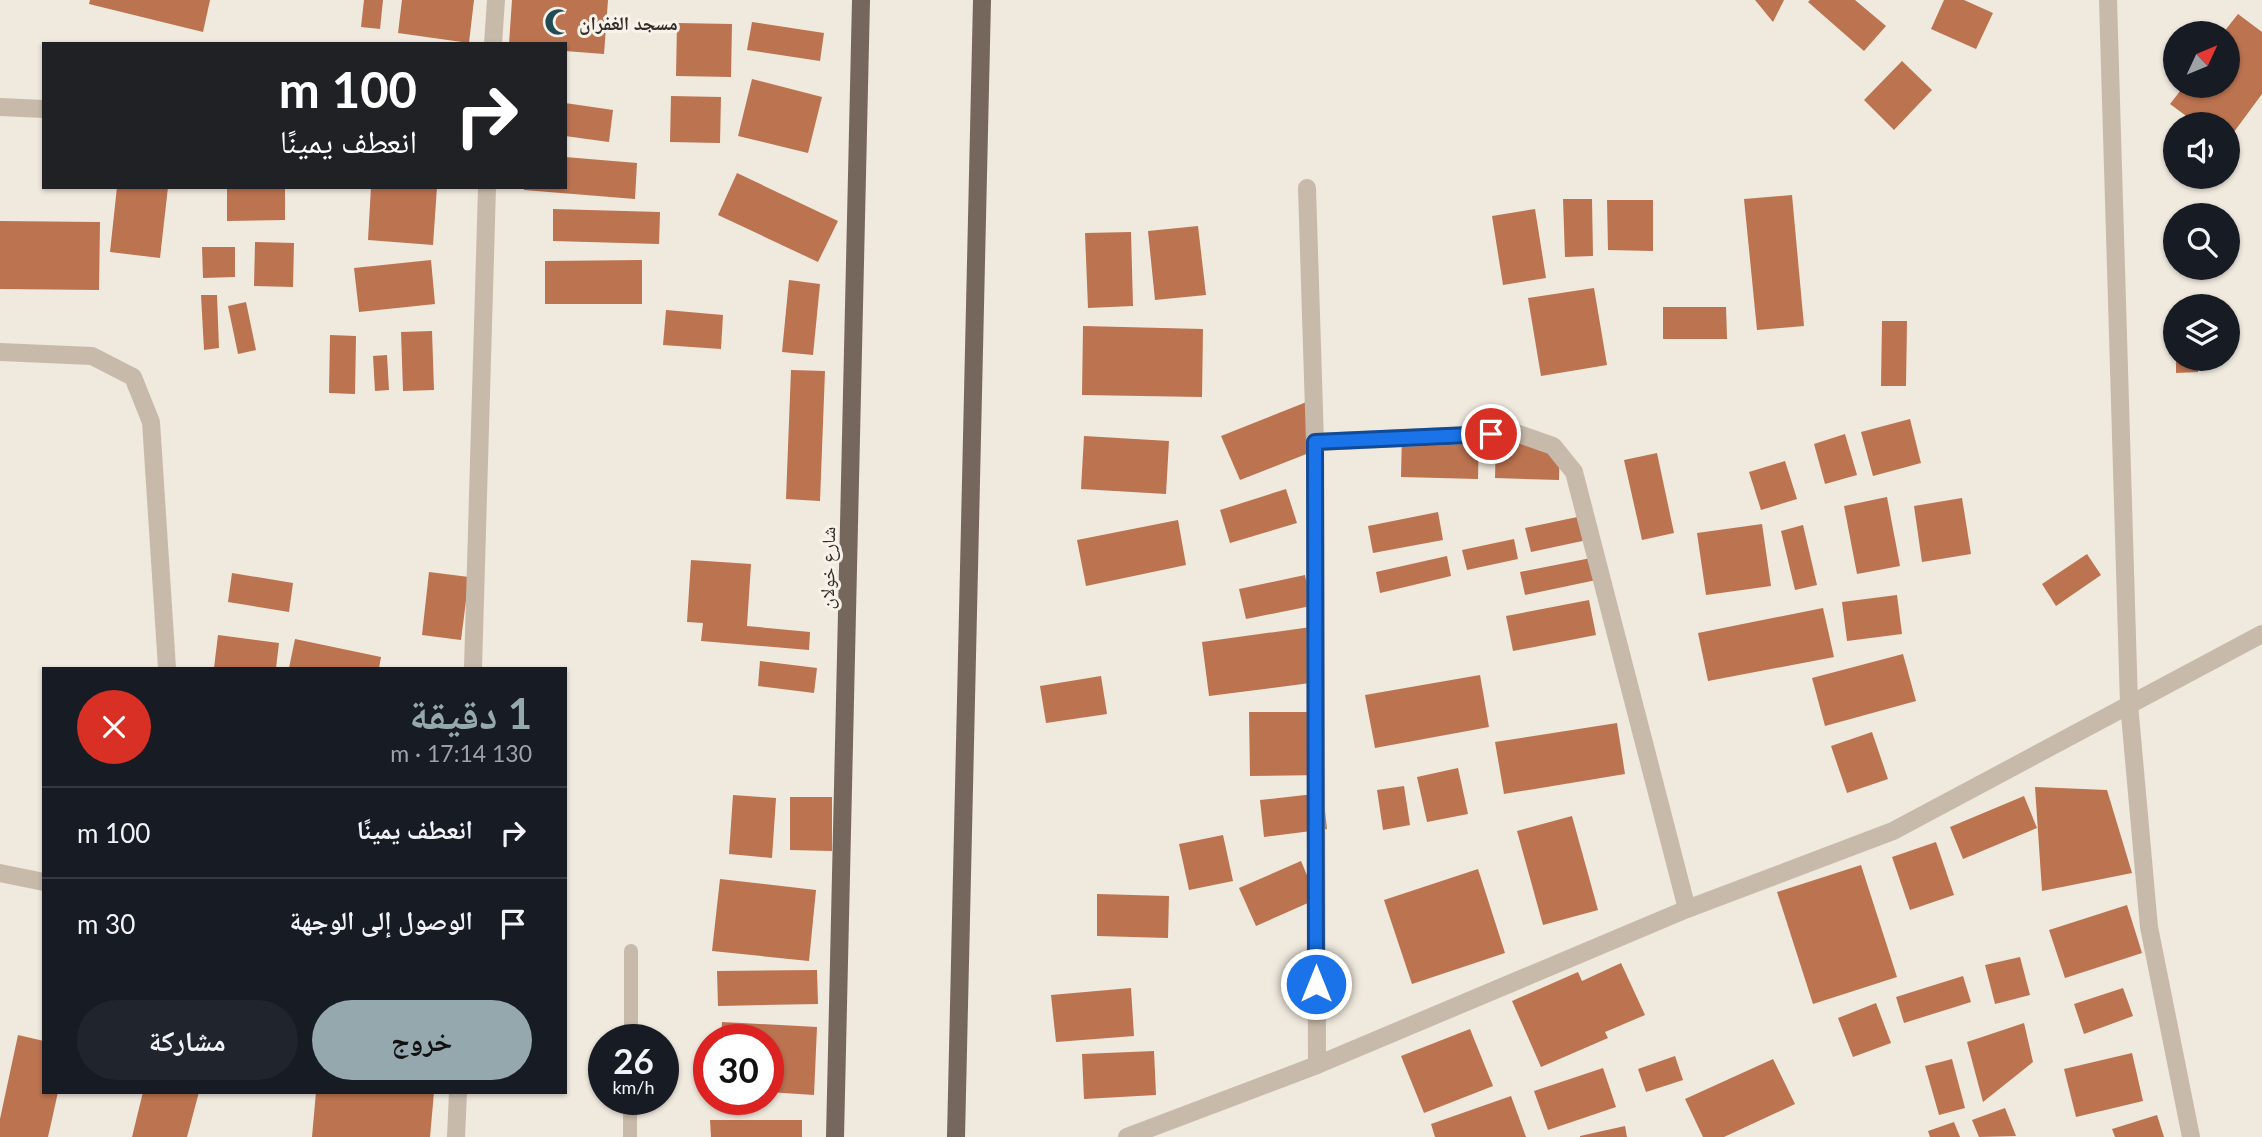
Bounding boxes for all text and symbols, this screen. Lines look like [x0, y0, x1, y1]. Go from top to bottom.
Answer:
mosque icon: مسجد الغفران [543, 7, 573, 37]
place label: مسجد الغفران [579, 11, 678, 35]
north arrow [2163, 21, 2240, 98]
map controls [2163, 21, 2240, 371]
text: 100 m [279, 60, 417, 118]
icon: right [441, 70, 532, 161]
button: sound [2163, 112, 2240, 189]
text: انعطف يمينًا [280, 121, 417, 160]
button: search [2163, 203, 2240, 280]
button: layers [2163, 294, 2240, 371]
pin [1461, 404, 1521, 464]
icon: arrive [1472, 415, 1510, 453]
street label: شارع خولان [815, 526, 840, 610]
text: 1 دقيقة [409, 688, 532, 738]
button: close [77, 690, 151, 764]
text: 130 m · 17:14 [390, 739, 532, 767]
text: انعطف يمينًا [356, 813, 473, 845]
icon: right [494, 814, 532, 852]
text: 100 m [77, 817, 150, 849]
text: الوصول إلى الوجهة [289, 904, 473, 936]
icon: arrive [494, 905, 532, 943]
text: 30 m [77, 908, 135, 940]
position arrow [1279, 947, 1353, 1021]
button: مشاركة [77, 1000, 298, 1080]
button: خروج [312, 1000, 532, 1080]
speed limit sign: 30 [693, 1024, 784, 1115]
text: 26 [613, 1039, 654, 1081]
text: km/h [612, 1076, 655, 1098]

